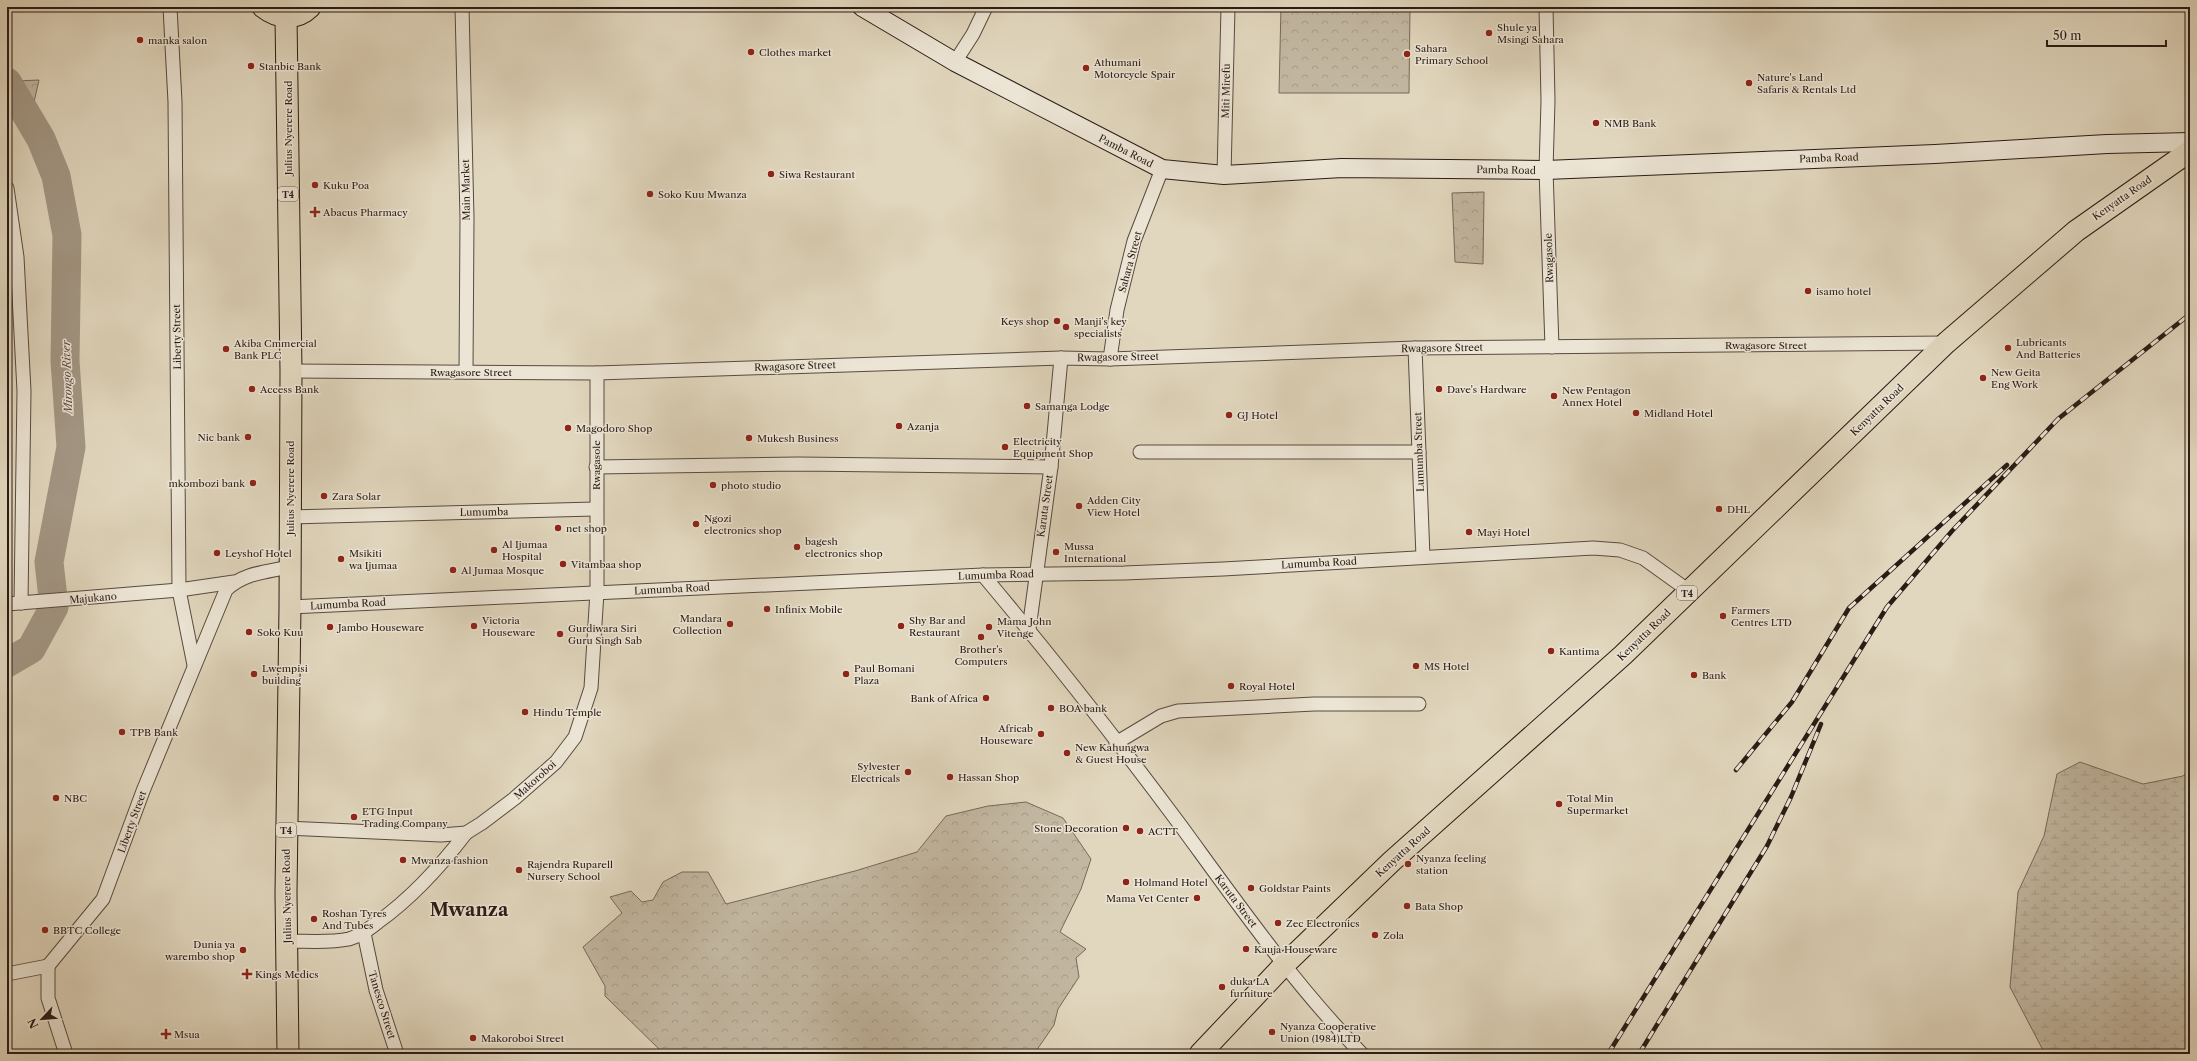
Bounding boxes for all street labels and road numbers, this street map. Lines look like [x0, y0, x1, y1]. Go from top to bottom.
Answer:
street label: Miti Mirefu [1219, 63, 1233, 119]
street label: Julius Nyerere Road [282, 81, 295, 177]
street label: Pamba Road [1096, 132, 1156, 170]
street label: Pamba Road [1799, 150, 1859, 166]
street label: Main Market [459, 159, 473, 221]
street label: Pamba Road [1476, 163, 1536, 177]
street label: Kenyatta Road [2090, 173, 2154, 223]
road number: T4 [278, 187, 298, 201]
street label: Sahara Street [1116, 229, 1145, 294]
street label: Rwagasole [1542, 232, 1556, 283]
street label: Liberty Street [170, 304, 184, 370]
street label: Rwagasore Street [1725, 339, 1807, 352]
street label: Rwagasore Street [1401, 341, 1484, 355]
street label: Rwagasore Street [1077, 350, 1160, 364]
street label: Rwagasore Street [754, 358, 837, 374]
street label: Rwagasore Street [430, 366, 512, 379]
street label: Kenyatta Road [1848, 381, 1906, 439]
street label: Lumumba Street [1411, 411, 1427, 492]
street label: Rwagasole [590, 440, 603, 490]
street label: Julius Nyerere Road [284, 441, 297, 537]
street label: Karuta Street [1034, 473, 1056, 538]
street label: Lumumba [459, 505, 509, 519]
street label: Lumumba Road [1281, 555, 1357, 571]
street label: Lumumba Road [958, 567, 1034, 583]
street label: Lumumba Road [634, 581, 710, 597]
road number: T4 [1677, 586, 1697, 600]
street label: Majukano [69, 589, 117, 607]
street label: Lumumba Road [310, 596, 386, 612]
street label: Kenyatta Road [1615, 606, 1673, 664]
street label: Makoroboi [511, 758, 559, 802]
street label: Liberty Street [115, 789, 149, 855]
road number: T4 [276, 823, 296, 837]
street label: Kenyatta Road [1373, 824, 1433, 880]
street label: Julius Nyerere Road [280, 849, 294, 945]
street label: Karuta Street [1212, 872, 1260, 930]
street label: Tanesco Street [365, 969, 399, 1041]

